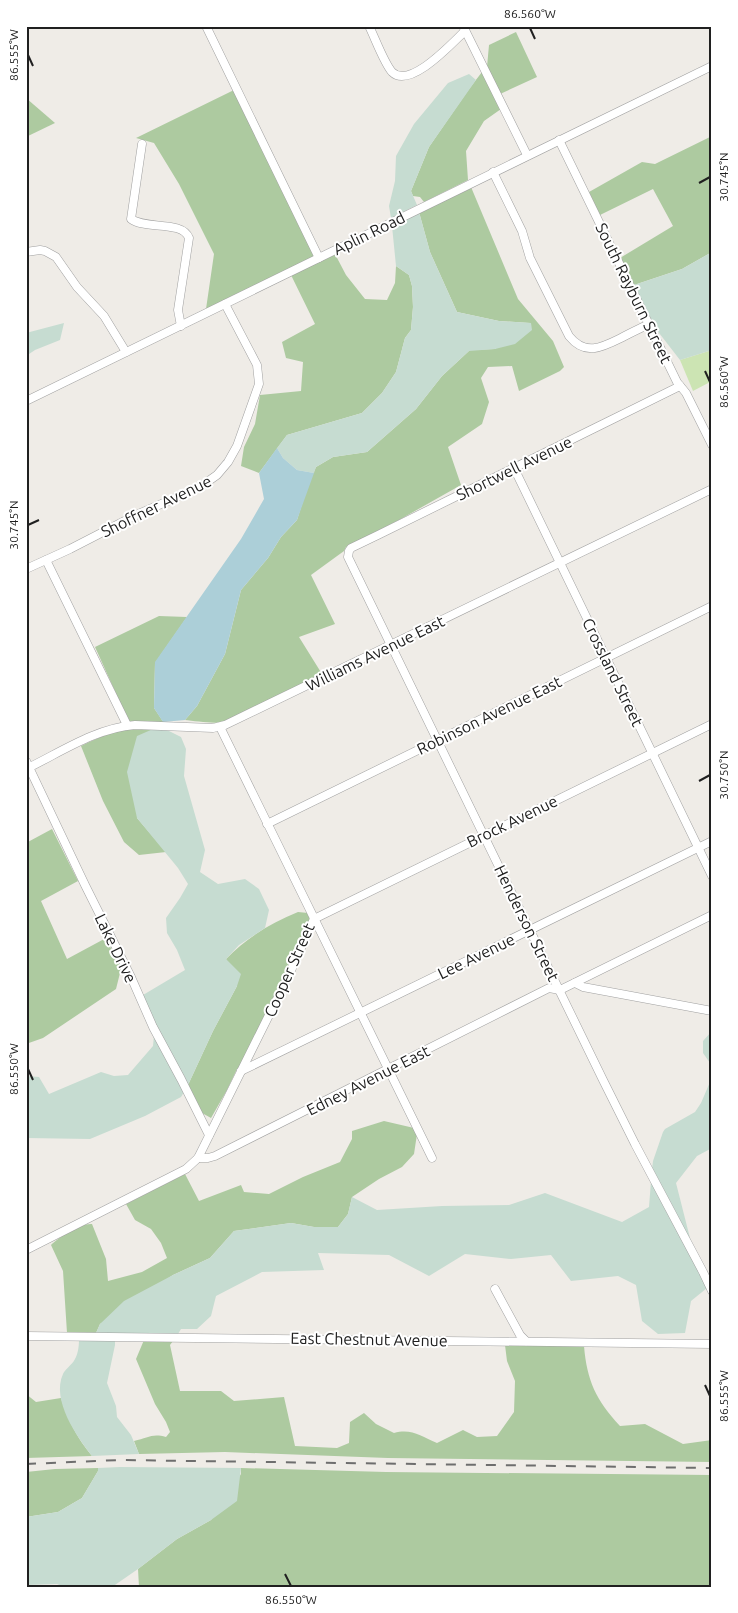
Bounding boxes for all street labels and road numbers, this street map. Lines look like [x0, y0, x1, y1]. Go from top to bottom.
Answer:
street label: Aplin Road [330, 208, 408, 258]
street label: South Rayburn Street [592, 220, 676, 367]
street label: Shortwell Avenue [453, 432, 575, 504]
street label: Shoffner Avenue [98, 471, 214, 541]
street label: Williams Avenue East [303, 611, 448, 694]
street label: Crossland Street [579, 615, 647, 730]
street label: Robinson Avenue East [414, 672, 565, 758]
street label: Brock Avenue [464, 791, 560, 851]
street label: Henderson Street [491, 862, 563, 985]
street label: Lake Drive [92, 911, 140, 985]
street label: Cooper Street [260, 920, 318, 1020]
street label: Lee Avenue [435, 930, 517, 982]
street label: Edney Avenue East [304, 1041, 433, 1119]
street label: East Chestnut Avenue [290, 1329, 448, 1349]

